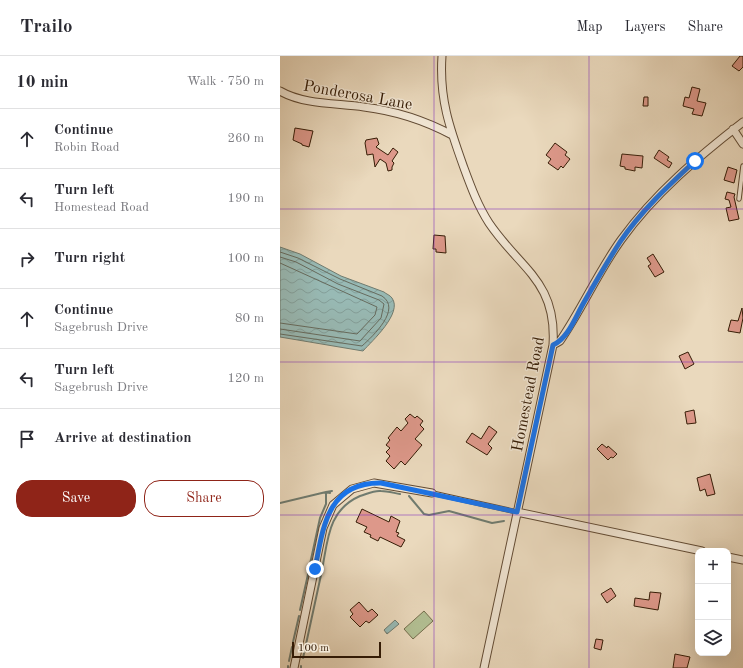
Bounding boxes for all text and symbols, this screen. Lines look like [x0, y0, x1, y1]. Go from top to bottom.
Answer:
text: Trailo [20, 18, 73, 37]
text: Map [577, 20, 603, 34]
text: Layers [625, 20, 666, 34]
text: Share [688, 20, 723, 34]
text: 10 min [16, 74, 69, 91]
text: Walk · 750 m [187, 75, 264, 88]
street label: Ponderosa Lane [302, 78, 414, 113]
text: Continue [54, 123, 113, 138]
icon: ahead [16, 128, 38, 150]
text: 260 m [227, 132, 264, 145]
text: Robin Road [54, 141, 120, 154]
route start [686, 152, 704, 170]
text: Turn left [54, 183, 114, 198]
icon: left [16, 188, 38, 210]
text: 190 m [227, 192, 264, 205]
text: Homestead Road [54, 201, 149, 214]
icon: right [16, 248, 38, 270]
text: Turn right [54, 251, 125, 266]
text: 100 m [227, 252, 264, 265]
text: Continue [54, 303, 113, 318]
icon: ahead [16, 308, 38, 330]
text: 80 m [235, 312, 264, 325]
text: Sagebrush Drive [54, 321, 148, 334]
street label: Homestead Road [510, 335, 548, 453]
text: Turn left [54, 363, 114, 378]
icon: left [16, 368, 38, 390]
text: 120 m [227, 372, 264, 385]
text: Sagebrush Drive [54, 381, 148, 394]
icon: arrive [16, 428, 38, 450]
text: Arrive at destination [54, 431, 192, 446]
button: Save [16, 480, 136, 517]
button: Share [144, 480, 264, 517]
map controls [695, 548, 731, 656]
button: + [695, 548, 731, 584]
route end [306, 560, 324, 578]
button: − [695, 584, 731, 620]
button: layers [695, 620, 731, 656]
scale bar [292, 640, 381, 659]
text: 100 m [298, 643, 329, 654]

